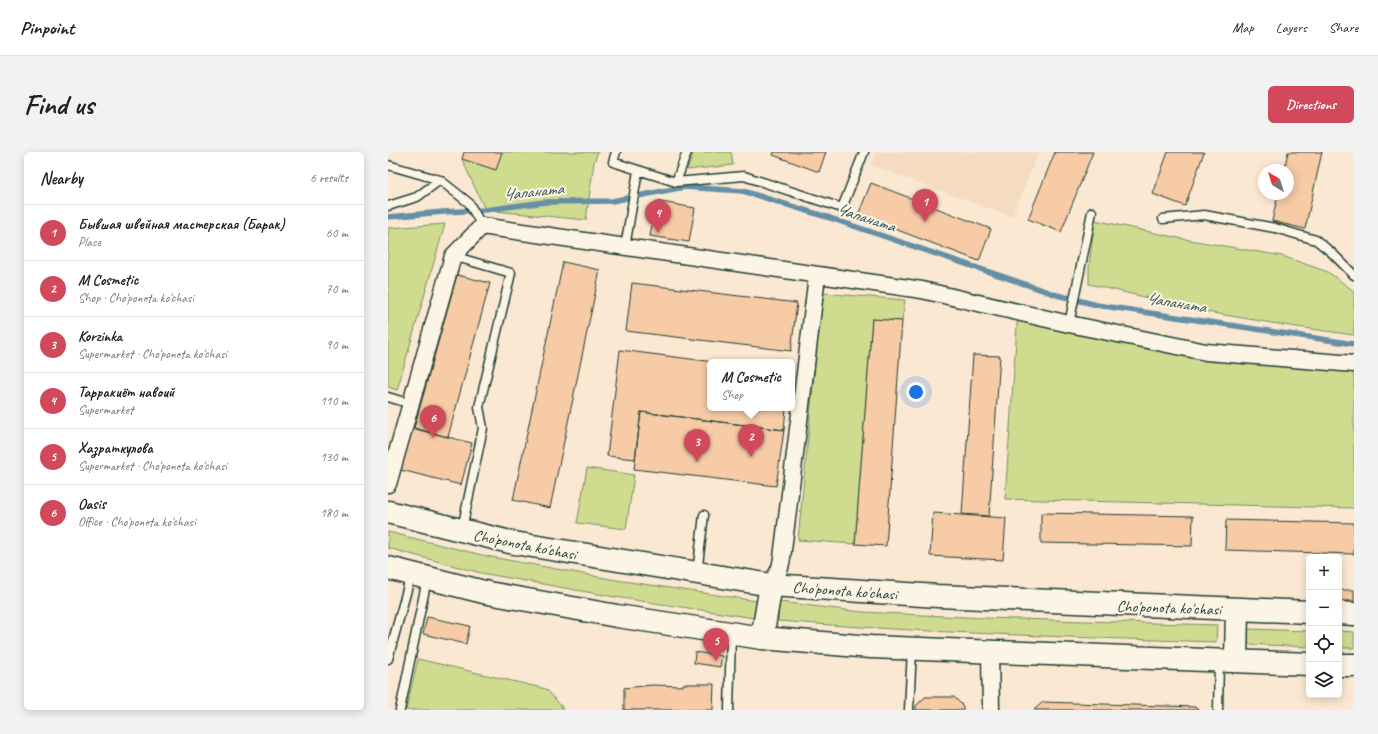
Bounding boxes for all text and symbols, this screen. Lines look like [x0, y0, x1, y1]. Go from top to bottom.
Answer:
text: Pinpoint [20, 16, 74, 40]
text: Map [1232, 19, 1254, 36]
text: Layers [1276, 19, 1307, 36]
text: Share [1329, 19, 1358, 36]
button: Directions [1268, 86, 1354, 123]
text: Find us [24, 87, 94, 122]
north arrow [1258, 164, 1294, 200]
text: Nearby [40, 168, 83, 189]
text: 6 results [310, 170, 348, 186]
water label: Чапаната [502, 178, 566, 205]
pin: 1 [912, 189, 938, 222]
water label: Чапаната [834, 198, 899, 237]
pin: 4 [645, 200, 671, 233]
text: Бывшая швейная мастерская (Барак) [78, 215, 285, 234]
text: 1 [50, 225, 56, 241]
text: 60 m [326, 225, 348, 241]
text: Place [78, 234, 101, 250]
text: M Cosmetic [78, 271, 138, 290]
text: 2 [50, 281, 56, 297]
text: 70 m [326, 281, 348, 297]
water label: Чапаната [1144, 287, 1209, 318]
text: Shop · Cho'ponota ko'chasi [78, 290, 194, 306]
text: Korzinka [78, 327, 122, 346]
text: 3 [50, 337, 56, 353]
text: 90 m [326, 337, 348, 353]
text: Supermarket · Cho'ponota ko'chasi [78, 346, 227, 362]
popup [707, 359, 795, 411]
text: M Cosmetic [721, 368, 781, 387]
your location [906, 382, 926, 402]
text: Тарракиёт навоий [78, 383, 174, 402]
text: Shop [721, 387, 743, 403]
text: 4 [50, 393, 56, 409]
text: 110 m [320, 393, 348, 409]
text: Supermarket [78, 402, 133, 418]
pin: 6 [420, 405, 446, 438]
pin: 2 [738, 424, 764, 457]
pin: 3 [684, 429, 710, 462]
text: Хазраткулова [78, 439, 153, 458]
text: 5 [50, 449, 56, 465]
text: 130 m [320, 449, 348, 465]
text: Supermarket · Cho'ponota ko'chasi [78, 458, 227, 474]
text: Oasis [78, 495, 106, 514]
text: 6 [50, 505, 56, 521]
text: 180 m [320, 505, 348, 521]
text: Office · Cho'ponota ko'chasi [78, 514, 196, 530]
street label: Cho'ponota ko'chasi [472, 525, 580, 565]
map controls [1306, 554, 1342, 698]
button: + [1306, 554, 1342, 590]
street label: Cho'ponota ko'chasi [792, 577, 900, 605]
button: − [1306, 590, 1342, 626]
street label: Cho'ponota ko'chasi [1116, 596, 1224, 620]
button: locate [1306, 626, 1342, 662]
pin: 5 [703, 628, 729, 661]
button: layers [1306, 662, 1342, 698]

